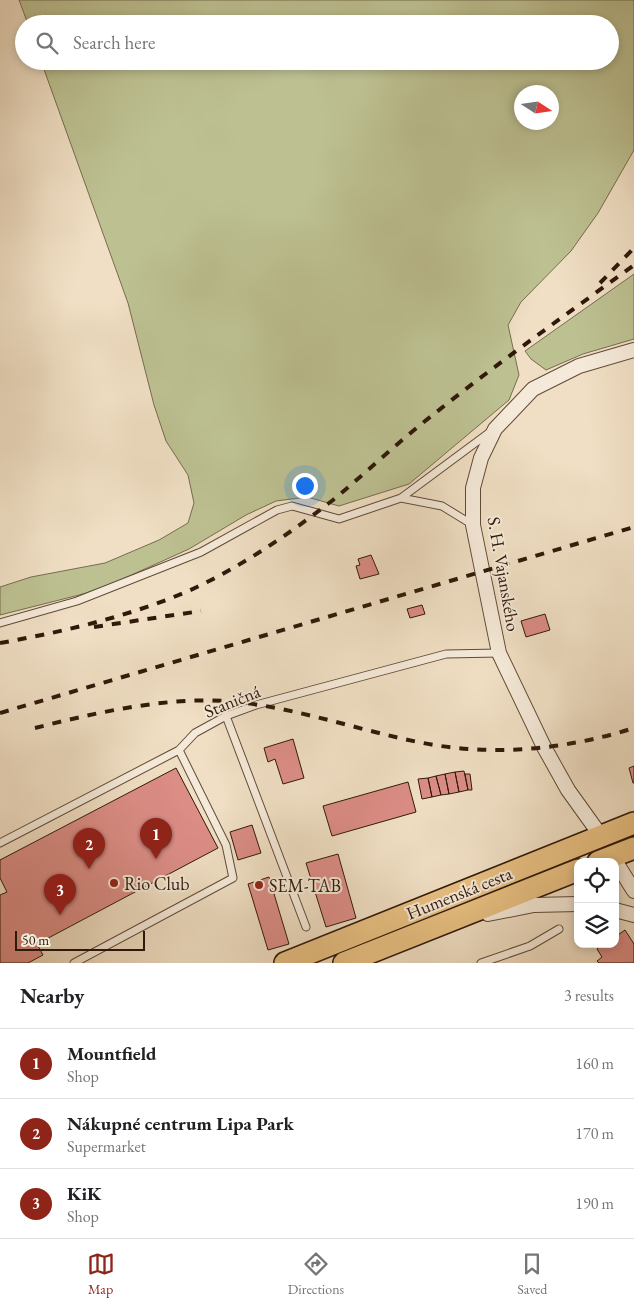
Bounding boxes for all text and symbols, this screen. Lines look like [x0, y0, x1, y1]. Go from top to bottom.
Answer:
search box [15, 15, 619, 70]
icon: search [33, 29, 61, 57]
text: Search here [73, 30, 155, 55]
north arrow [514, 85, 559, 130]
your location [292, 473, 318, 499]
street label: S. H. Vajanského [483, 515, 525, 633]
street label: Staničná [200, 679, 264, 723]
pin: 1 [140, 818, 172, 859]
pin: 2 [73, 828, 105, 869]
map controls [574, 858, 619, 948]
button: locate [574, 858, 619, 903]
street label: Humenská cesta [403, 861, 516, 925]
place label: Rio Club [124, 872, 190, 895]
pin: 3 [44, 874, 76, 915]
place label: SEM-TAB [269, 874, 341, 897]
marker: Rio Club [108, 877, 120, 889]
marker: SEM-TAB [253, 879, 265, 891]
button: layers [574, 903, 619, 948]
scale bar [15, 928, 145, 951]
text: 50 m [22, 931, 49, 949]
text: Nearby [20, 982, 84, 1009]
text: 3 results [564, 985, 614, 1006]
text: Mountfield [67, 1041, 156, 1066]
text: 1 [32, 1053, 40, 1074]
text: 160 m [575, 1053, 614, 1074]
text: Shop [67, 1066, 99, 1087]
text: Nákupné centrum Lipa Park [67, 1111, 294, 1136]
text: 2 [32, 1123, 40, 1144]
text: 170 m [575, 1123, 614, 1144]
text: Supermarket [67, 1136, 146, 1157]
text: KiK [67, 1181, 102, 1206]
text: 3 [32, 1193, 40, 1214]
text: 190 m [575, 1193, 614, 1214]
text: Shop [67, 1206, 99, 1227]
tab: Map [87, 1250, 115, 1298]
tab: Directions [288, 1250, 344, 1298]
tab: Saved [517, 1250, 547, 1298]

